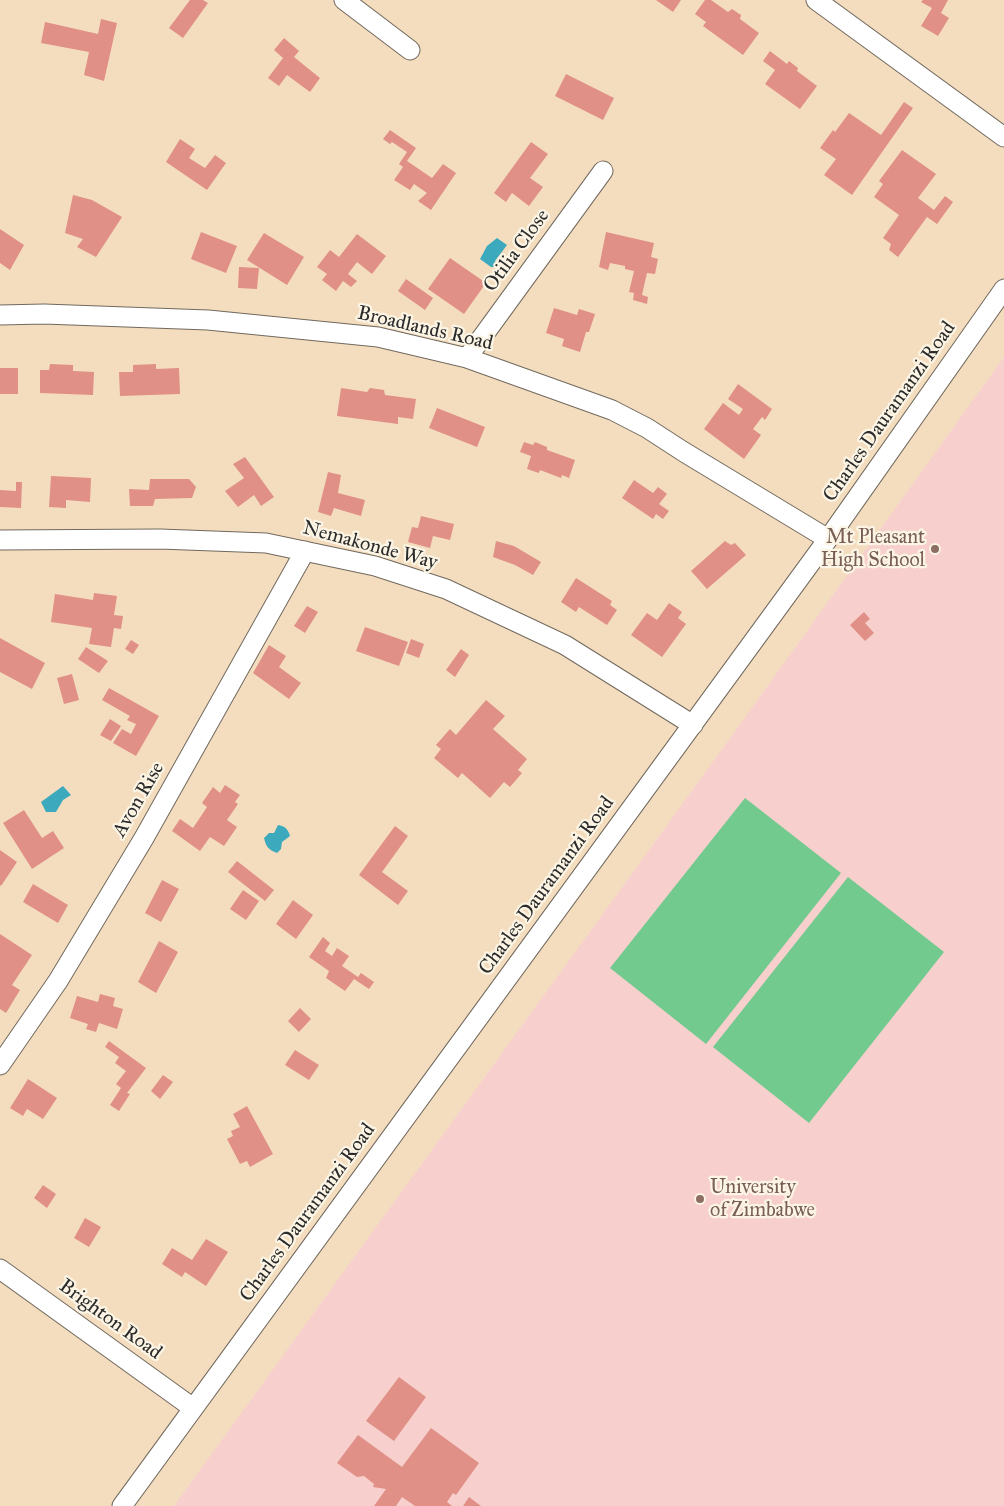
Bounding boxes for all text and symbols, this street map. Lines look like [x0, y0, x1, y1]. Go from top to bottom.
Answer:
street label: Otilia Close [479, 205, 555, 297]
street label: Broadlands Road [355, 302, 495, 356]
street label: Charles Dauramanzi Road [819, 317, 961, 507]
street label: Nemakonde Way [300, 516, 440, 576]
place label: Mt Pleasant High School [821, 526, 925, 573]
marker: Mt Pleasant High School [929, 543, 941, 555]
street label: Avon Rise [108, 758, 170, 842]
street label: Charles Dauramanzi Road [474, 792, 620, 980]
street label: Charles Dauramanzi Road [235, 1119, 381, 1307]
place label: University of Zimbabwe [710, 1176, 815, 1223]
marker: University of Zimbabwe [694, 1193, 706, 1205]
street label: Brighton Road [54, 1275, 166, 1365]

